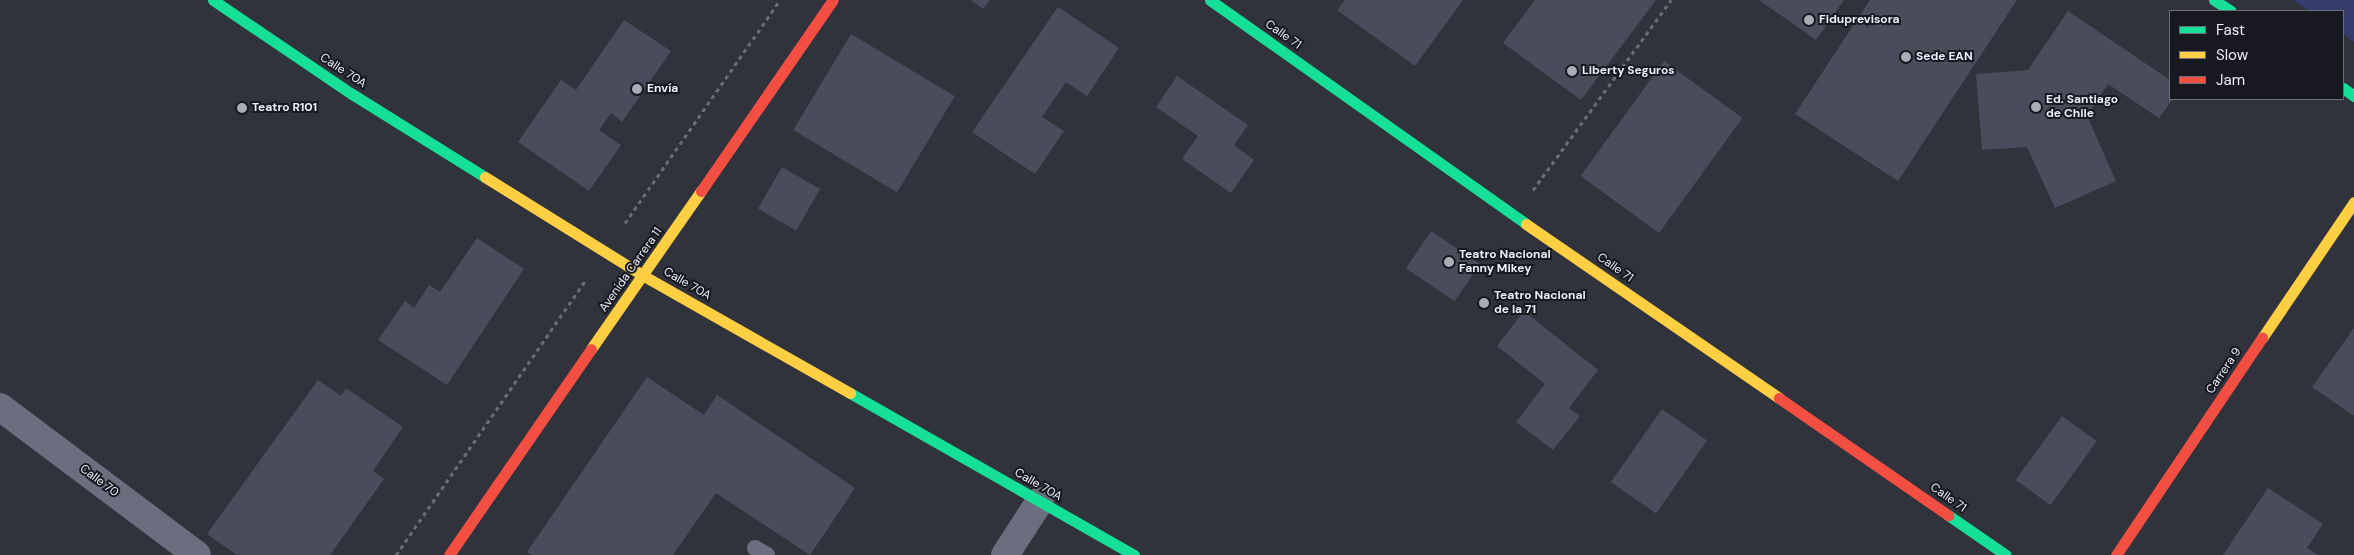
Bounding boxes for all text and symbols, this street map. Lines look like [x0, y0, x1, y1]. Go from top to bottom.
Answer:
legend [2169, 10, 2344, 100]
place label: Fiduprevisora [1819, 13, 1900, 27]
marker: Fiduprevisora [1803, 14, 1815, 26]
street label: Calle 71 [1262, 17, 1304, 53]
text: Fast [2216, 20, 2245, 40]
text: Slow [2216, 45, 2248, 65]
place label: Sede EAN [1916, 50, 1973, 64]
street label: Calle 70A [317, 51, 369, 91]
marker: Sede EAN [1900, 51, 1912, 63]
place label: Liberty Seguros [1582, 64, 1675, 78]
marker: Liberty Seguros [1566, 65, 1578, 77]
text: Jam [2216, 70, 2245, 90]
place label: Envía [647, 82, 678, 96]
marker: Envía [631, 83, 643, 95]
place label: Ed. Santiago de Chile [2046, 93, 2118, 121]
place label: Teatro R101 [252, 101, 317, 115]
marker: Ed. Santiago de Chile [2030, 101, 2042, 113]
marker: Teatro R101 [236, 102, 248, 114]
street label: Avenida Carrera 11 [597, 225, 665, 315]
place label: Teatro Nacional Fanny Mikey [1459, 248, 1551, 276]
street label: Calle 71 [1594, 250, 1636, 286]
marker: Teatro Nacional Fanny Mikey [1443, 256, 1455, 268]
street label: Calle 70A [661, 265, 713, 303]
place label: Teatro Nacional de la 71 [1494, 289, 1586, 317]
marker: Teatro Nacional de la 71 [1478, 297, 1490, 309]
street label: Carrera 9 [2203, 345, 2245, 397]
street label: Calle 70 [77, 462, 121, 500]
street label: Calle 70A [1012, 466, 1064, 504]
street label: Calle 71 [1927, 480, 1969, 516]

